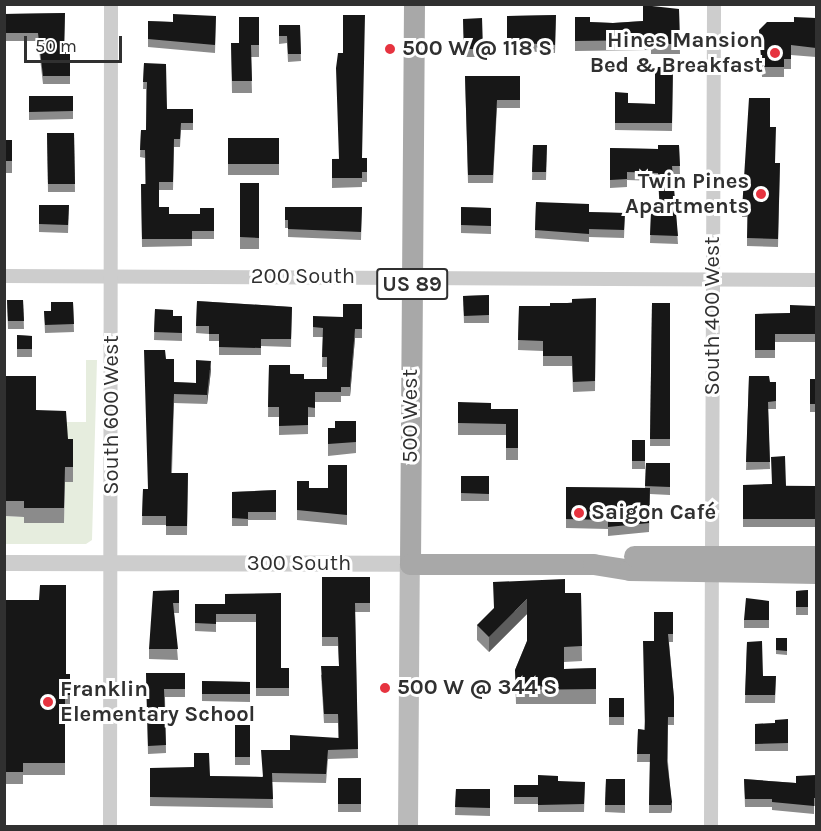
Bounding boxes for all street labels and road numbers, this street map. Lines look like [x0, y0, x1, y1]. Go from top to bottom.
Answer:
street label: South 400 West [700, 236, 726, 396]
street label: 200 South [251, 264, 355, 290]
road number: US 89 [376, 266, 448, 302]
street label: South 600 West [99, 335, 125, 495]
street label: 500 West [398, 369, 424, 463]
street label: 300 South [247, 551, 351, 577]

